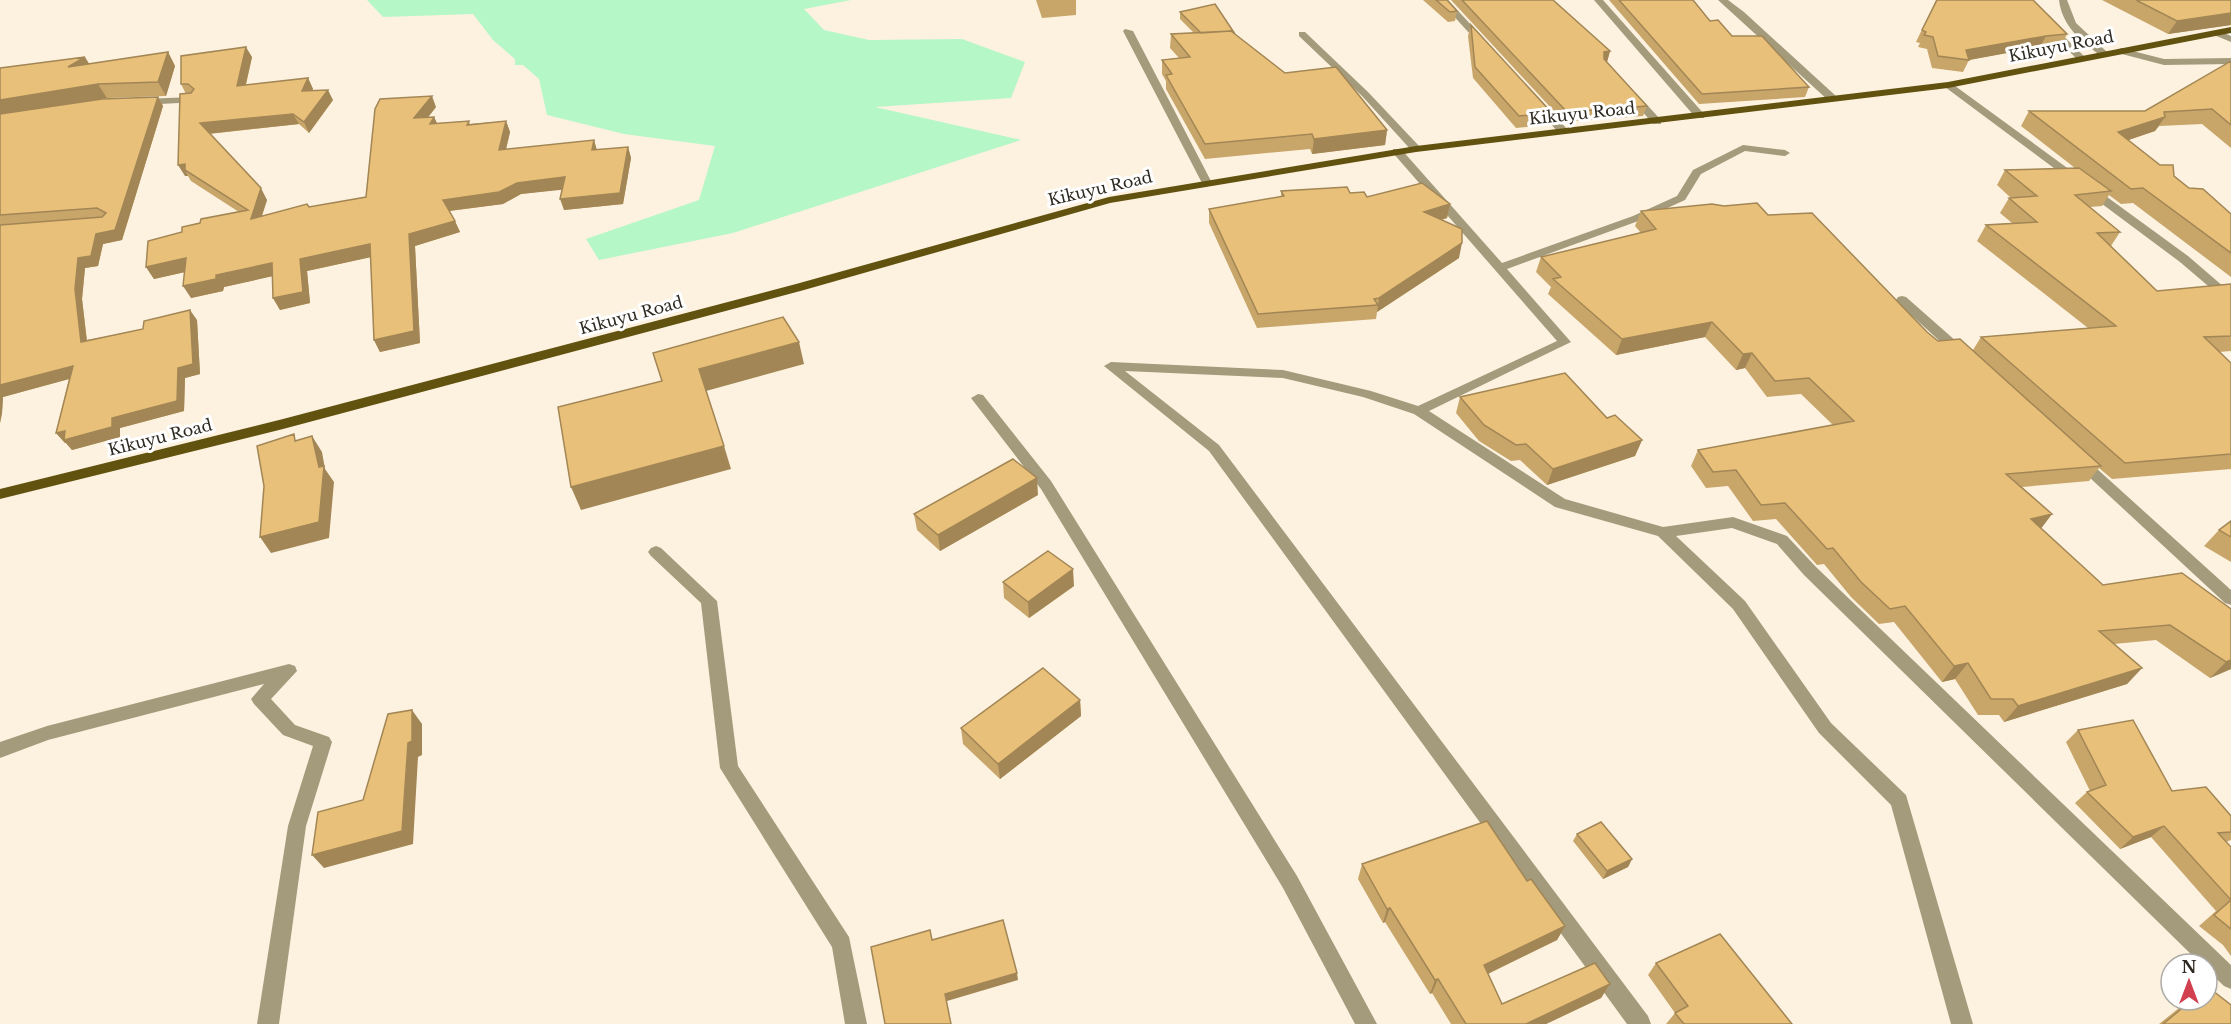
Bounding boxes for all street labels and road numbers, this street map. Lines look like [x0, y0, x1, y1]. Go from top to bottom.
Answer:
street label: Kikuyu Road [2007, 26, 2115, 66]
street label: Kikuyu Road [1528, 97, 1636, 129]
street label: Kikuyu Road [1046, 166, 1154, 210]
street label: Kikuyu Road [577, 291, 685, 338]
street label: Kikuyu Road [106, 414, 214, 460]

